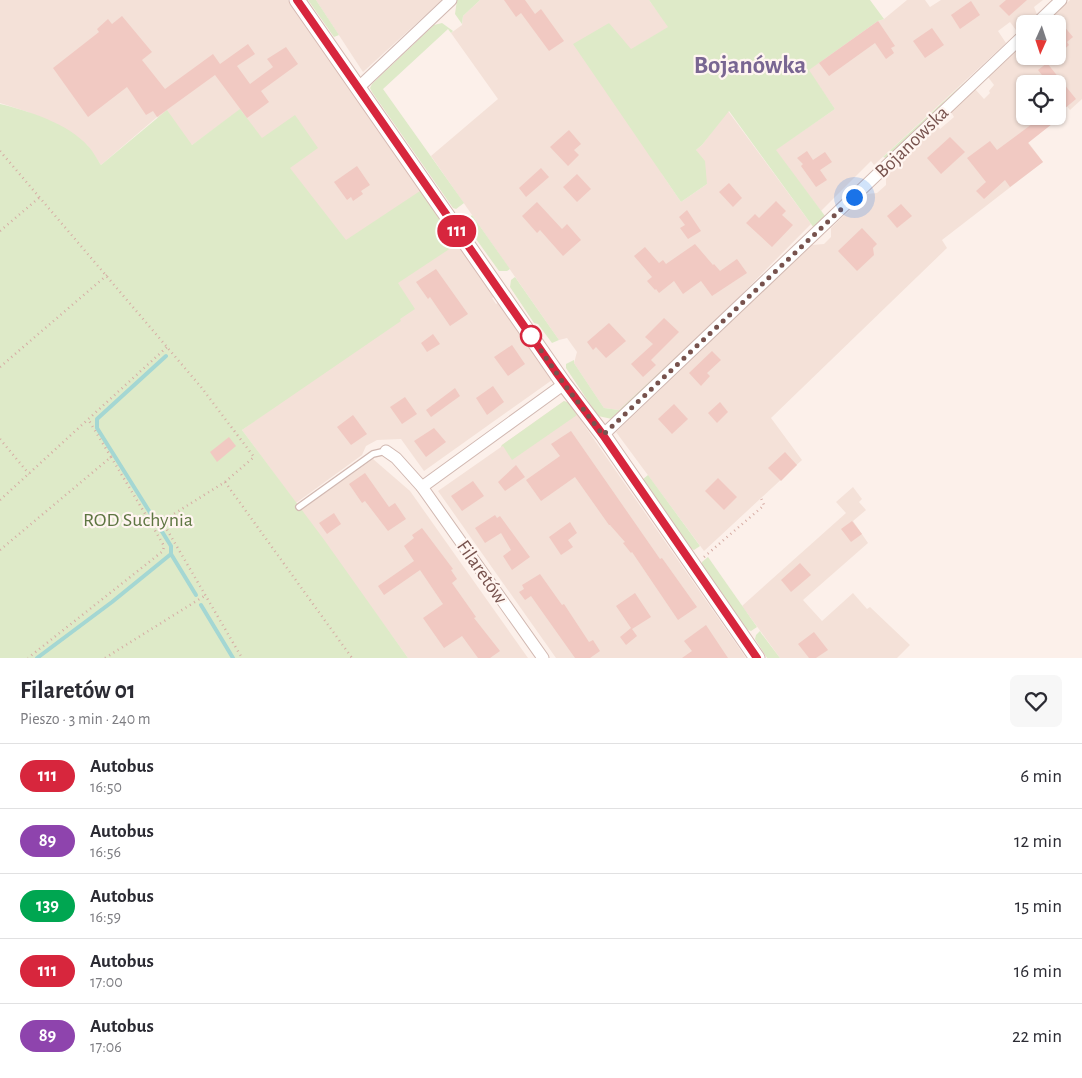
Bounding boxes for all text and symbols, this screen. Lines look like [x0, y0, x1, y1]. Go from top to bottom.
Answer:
north arrow [1016, 15, 1066, 65]
map controls [1016, 15, 1066, 125]
district label: Bojanówka [694, 53, 806, 78]
button: locate [1016, 75, 1066, 125]
street label: Bojanowska [871, 102, 953, 182]
your location [842, 185, 867, 210]
line badge: 111 [428, 215, 486, 247]
text: 111 [447, 222, 467, 240]
unlabelled marker [520, 325, 542, 347]
park label: ROD Suchynia [83, 510, 193, 530]
street label: Filaretów [453, 537, 511, 608]
button: heart [1010, 675, 1062, 727]
text: Filaretów 01 [20, 679, 136, 703]
text: Pieszo · 3 min · 240 m [20, 711, 151, 727]
text: Autobus [90, 757, 154, 776]
text: 111 [38, 767, 57, 785]
text: 6 min [1020, 767, 1062, 786]
text: 16:50 [90, 779, 122, 795]
text: Autobus [90, 822, 154, 841]
text: 89 [39, 832, 56, 850]
text: 12 min [1014, 832, 1062, 851]
text: 16:56 [90, 844, 121, 860]
text: Autobus [90, 887, 154, 906]
text: 139 [36, 897, 59, 915]
text: 15 min [1015, 897, 1062, 916]
text: 16:59 [90, 909, 121, 925]
text: Autobus [90, 952, 154, 971]
text: 111 [38, 962, 57, 980]
text: 16 min [1014, 962, 1062, 981]
text: 17:00 [90, 974, 123, 990]
text: Autobus [90, 1017, 154, 1036]
text: 89 [39, 1027, 56, 1045]
text: 22 min [1012, 1027, 1062, 1046]
text: 17:06 [90, 1039, 122, 1055]

